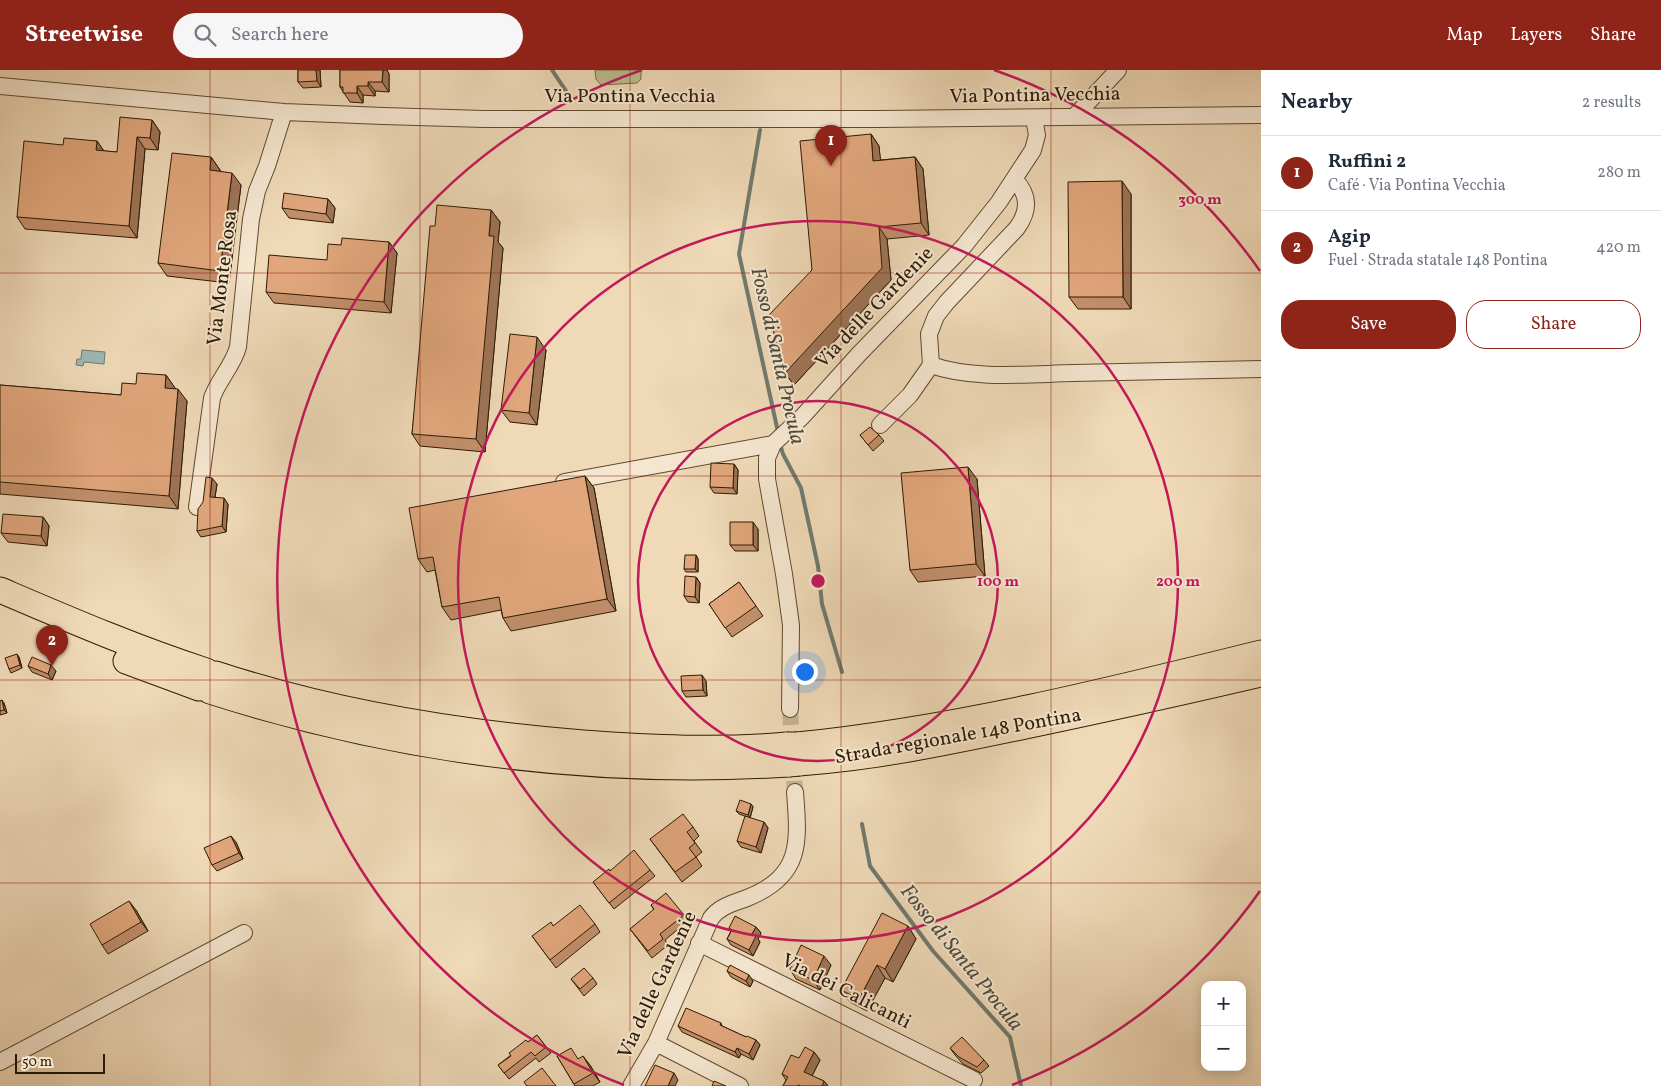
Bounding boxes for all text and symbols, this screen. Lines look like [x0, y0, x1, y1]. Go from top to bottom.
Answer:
search box [173, 13, 523, 58]
text: Streetwise [25, 18, 143, 52]
icon: search [191, 21, 219, 49]
text: Search here [231, 22, 328, 48]
text: Map [1446, 23, 1482, 48]
text: Layers [1510, 23, 1562, 48]
text: Share [1590, 23, 1636, 48]
street label: Via Pontina Vecchia [949, 81, 1121, 111]
street label: Via Pontina Vecchia [544, 83, 716, 111]
text: Nearby [1281, 88, 1352, 117]
text: 2 results [1582, 92, 1641, 114]
pin: 1 [815, 125, 847, 166]
text: Ruffini 2 [1328, 149, 1406, 175]
text: 1 [1294, 162, 1300, 184]
text: 280 m [1597, 162, 1641, 184]
text: Café · Via Pontina Vecchia [1328, 175, 1506, 197]
text: 300 m [1178, 190, 1222, 211]
street label: Via Monte Rosa [201, 209, 245, 347]
text: Agip [1328, 224, 1371, 250]
text: 2 [1293, 237, 1301, 259]
text: 420 m [1596, 237, 1641, 259]
street label: Via delle Gardenie [809, 241, 941, 375]
text: Fuel · Strada statale 148 Pontina [1328, 250, 1548, 272]
water label: Fosso di Santa Procula [743, 265, 812, 448]
button: Save [1281, 300, 1456, 349]
button: Share [1466, 300, 1641, 349]
centre of rings [809, 572, 827, 590]
text: 100 m [977, 572, 1020, 593]
text: 200 m [1156, 572, 1200, 593]
pin: 2 [36, 625, 68, 666]
your location [792, 659, 818, 685]
street label: Strada regionale 148 Pontina [832, 702, 1084, 772]
water label: Fosso di Santa Procula [893, 879, 1029, 1038]
street label: Via delle Gardenie [611, 907, 705, 1063]
street label: Via dei Calicanti [776, 947, 916, 1037]
map controls [1201, 981, 1246, 1071]
button: + [1201, 981, 1246, 1026]
button: − [1201, 1026, 1246, 1071]
scale bar [15, 1051, 105, 1074]
text: 50 m [22, 1053, 52, 1072]

